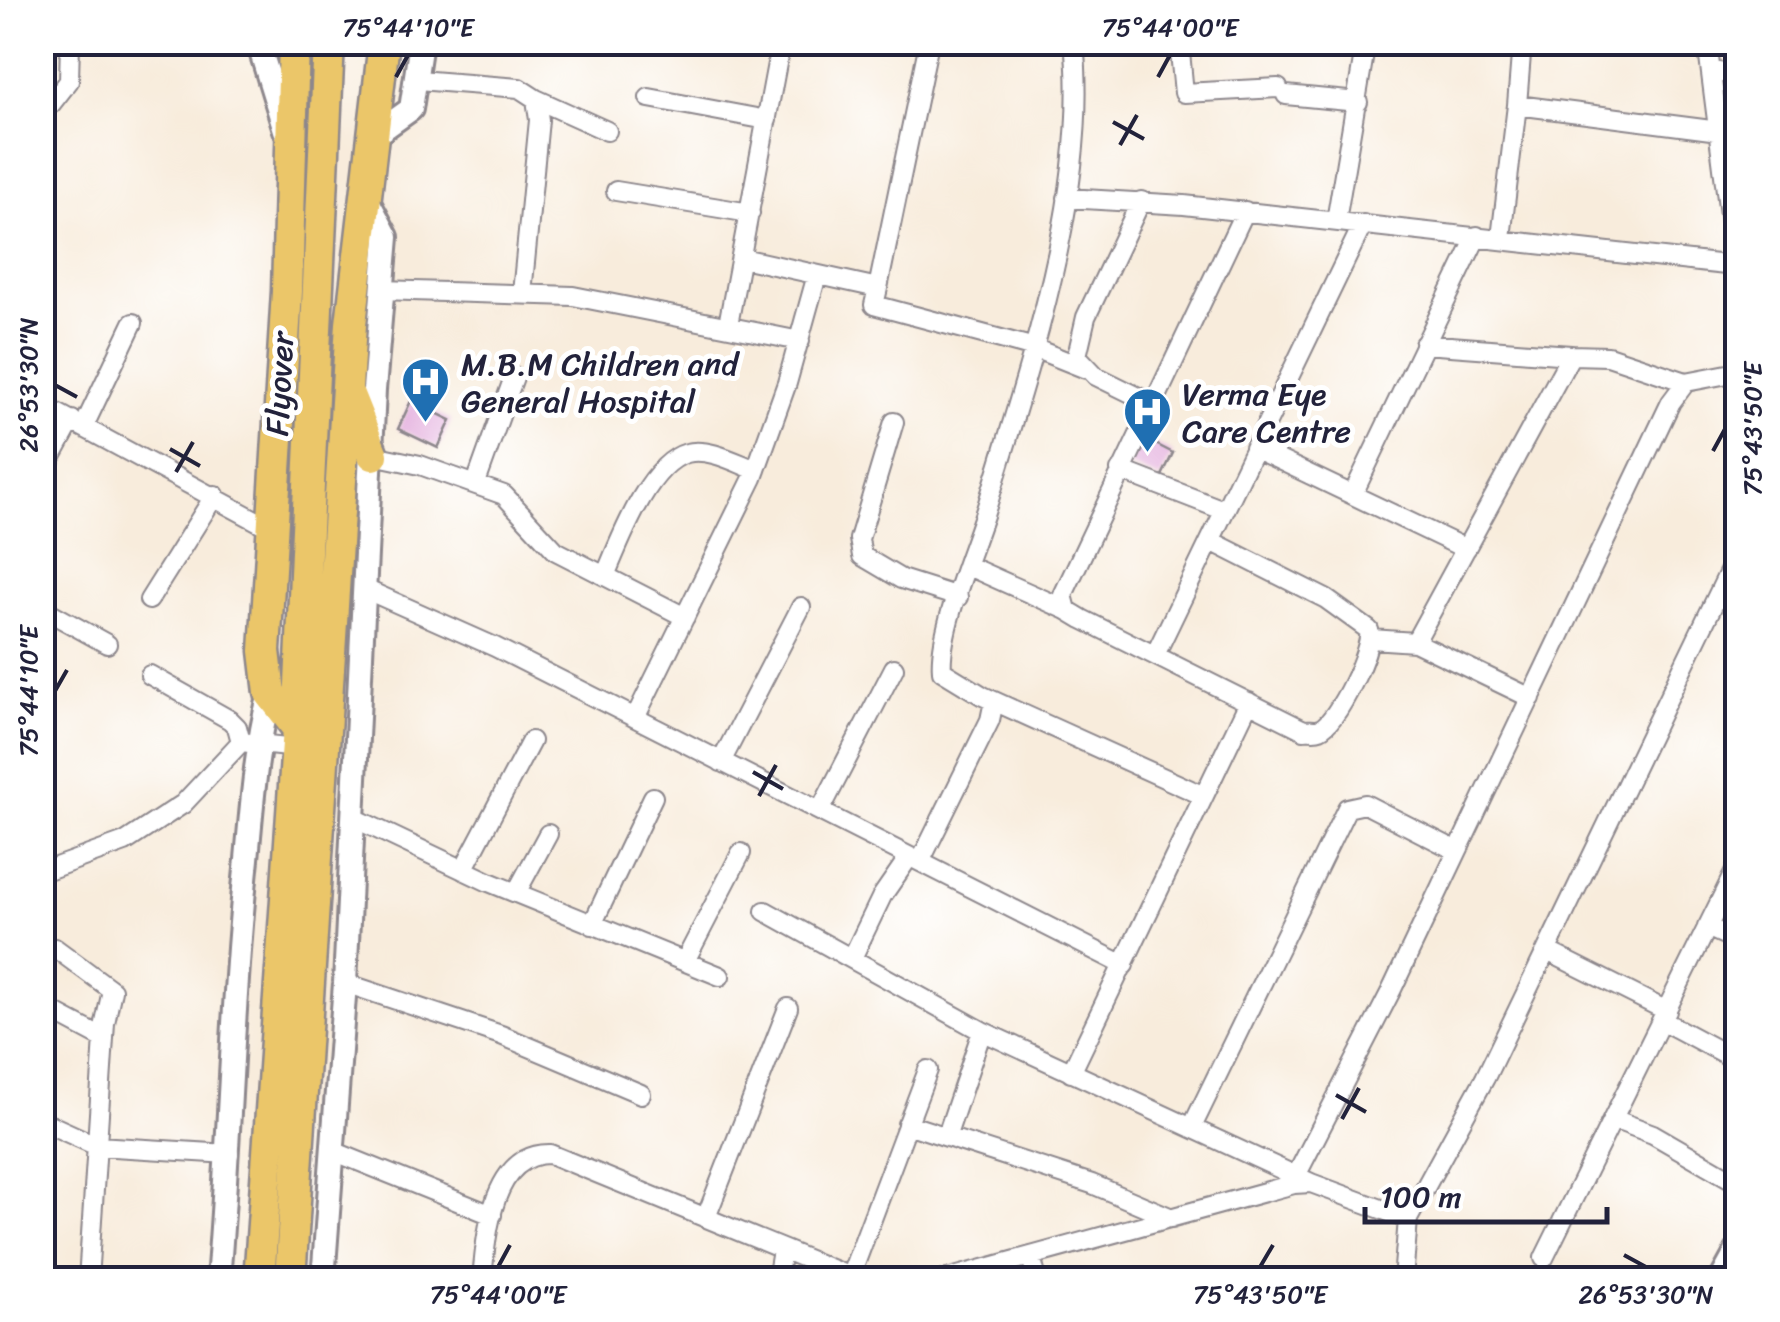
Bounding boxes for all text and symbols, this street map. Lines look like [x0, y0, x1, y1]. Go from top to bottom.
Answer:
text: 75°44'10"E [342, 5, 476, 50]
text: 75°44'00"E [1102, 5, 1240, 50]
text: 26°53'30"N [6, 317, 51, 452]
street label: Flyover [249, 329, 311, 437]
place label: M.B.M Children and General Hospital [461, 336, 740, 430]
hospital icon: M.B.M Children and General Hospital [400, 356, 452, 424]
text: 75°43'50"E [1730, 360, 1775, 496]
place label: Verma Eye Care Centre [1182, 366, 1351, 460]
hospital icon: Verma Eye Care Centre [1121, 386, 1173, 454]
text: 75°44'10"E [6, 623, 51, 757]
scale bar [1365, 1162, 1608, 1224]
text: 100 m [1380, 1170, 1462, 1224]
text: 75°44'00"E [430, 1272, 568, 1317]
text: 75°43'50"E [1193, 1272, 1329, 1317]
text: 26°53'30"N [1579, 1272, 1714, 1317]

